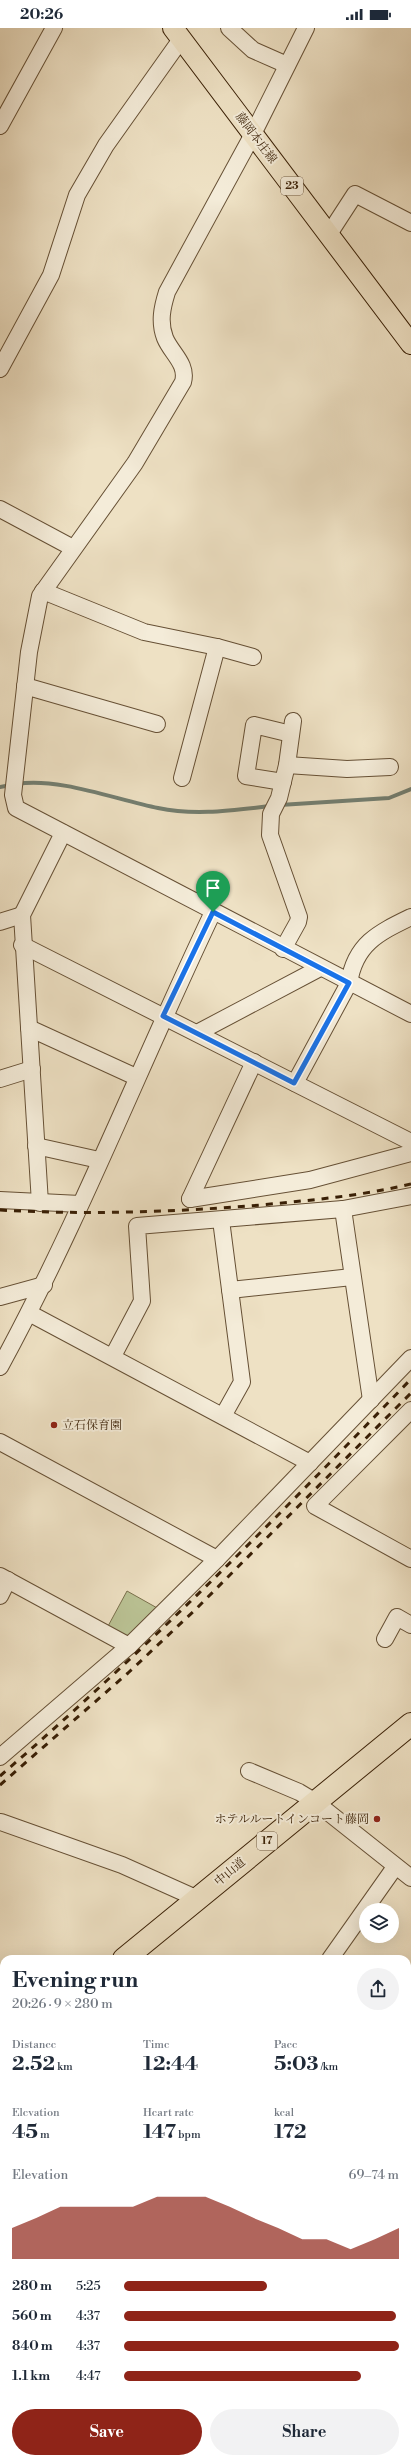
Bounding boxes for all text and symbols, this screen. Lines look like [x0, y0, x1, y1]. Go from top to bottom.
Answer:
text: 20:26 [20, 5, 63, 24]
street label: 藤岡本庄線 [232, 110, 280, 166]
road number: 23 [281, 177, 303, 195]
pin [196, 871, 230, 912]
icon: arrive [202, 877, 224, 899]
place label: 立石保育園 [62, 1418, 122, 1433]
marker: 立石保育園 [49, 1420, 59, 1430]
place label: ホテルルートインコート藤岡 [214, 1812, 369, 1827]
marker: ホテルルートインコート藤岡 [372, 1814, 382, 1824]
road number: 17 [257, 1832, 277, 1850]
street label: 中山道 [211, 1855, 249, 1889]
map controls [359, 1903, 399, 1943]
button: layers [359, 1903, 399, 1943]
text: Evening run [12, 1967, 138, 1994]
button: share [357, 1968, 399, 2010]
text: 20:26 · 9 × 280 m [12, 1996, 113, 2012]
text: Distance [12, 2038, 56, 2052]
text: Time [143, 2038, 170, 2052]
text: Pace [274, 2038, 298, 2052]
text: 2.52 [12, 2052, 55, 2077]
text: 12:44 [143, 2052, 198, 2077]
text: 5:03 [274, 2052, 318, 2077]
text: km [55, 2060, 73, 2074]
text: /km [318, 2060, 338, 2074]
text: Elevation [12, 2106, 60, 2120]
text: Heart rate [143, 2106, 194, 2120]
text: kcal [274, 2106, 294, 2120]
text: 45 [12, 2120, 38, 2145]
text: 147 [143, 2120, 176, 2145]
text: 172 [274, 2120, 306, 2145]
text: m [38, 2128, 50, 2142]
text: bpm [176, 2128, 201, 2142]
text: Elevation [12, 2167, 68, 2183]
text: 69–74 m [349, 2167, 399, 2183]
text: 280 m [12, 2278, 52, 2294]
text: 5:25 [76, 2278, 101, 2294]
text: 560 m [12, 2308, 52, 2324]
text: 4:37 [76, 2308, 100, 2324]
text: 840 m [12, 2338, 53, 2354]
text: 4:37 [76, 2338, 100, 2354]
text: 1.1 km [12, 2368, 50, 2384]
text: 4:47 [76, 2368, 100, 2384]
button: Save [12, 2409, 202, 2455]
button: Share [210, 2409, 399, 2455]

